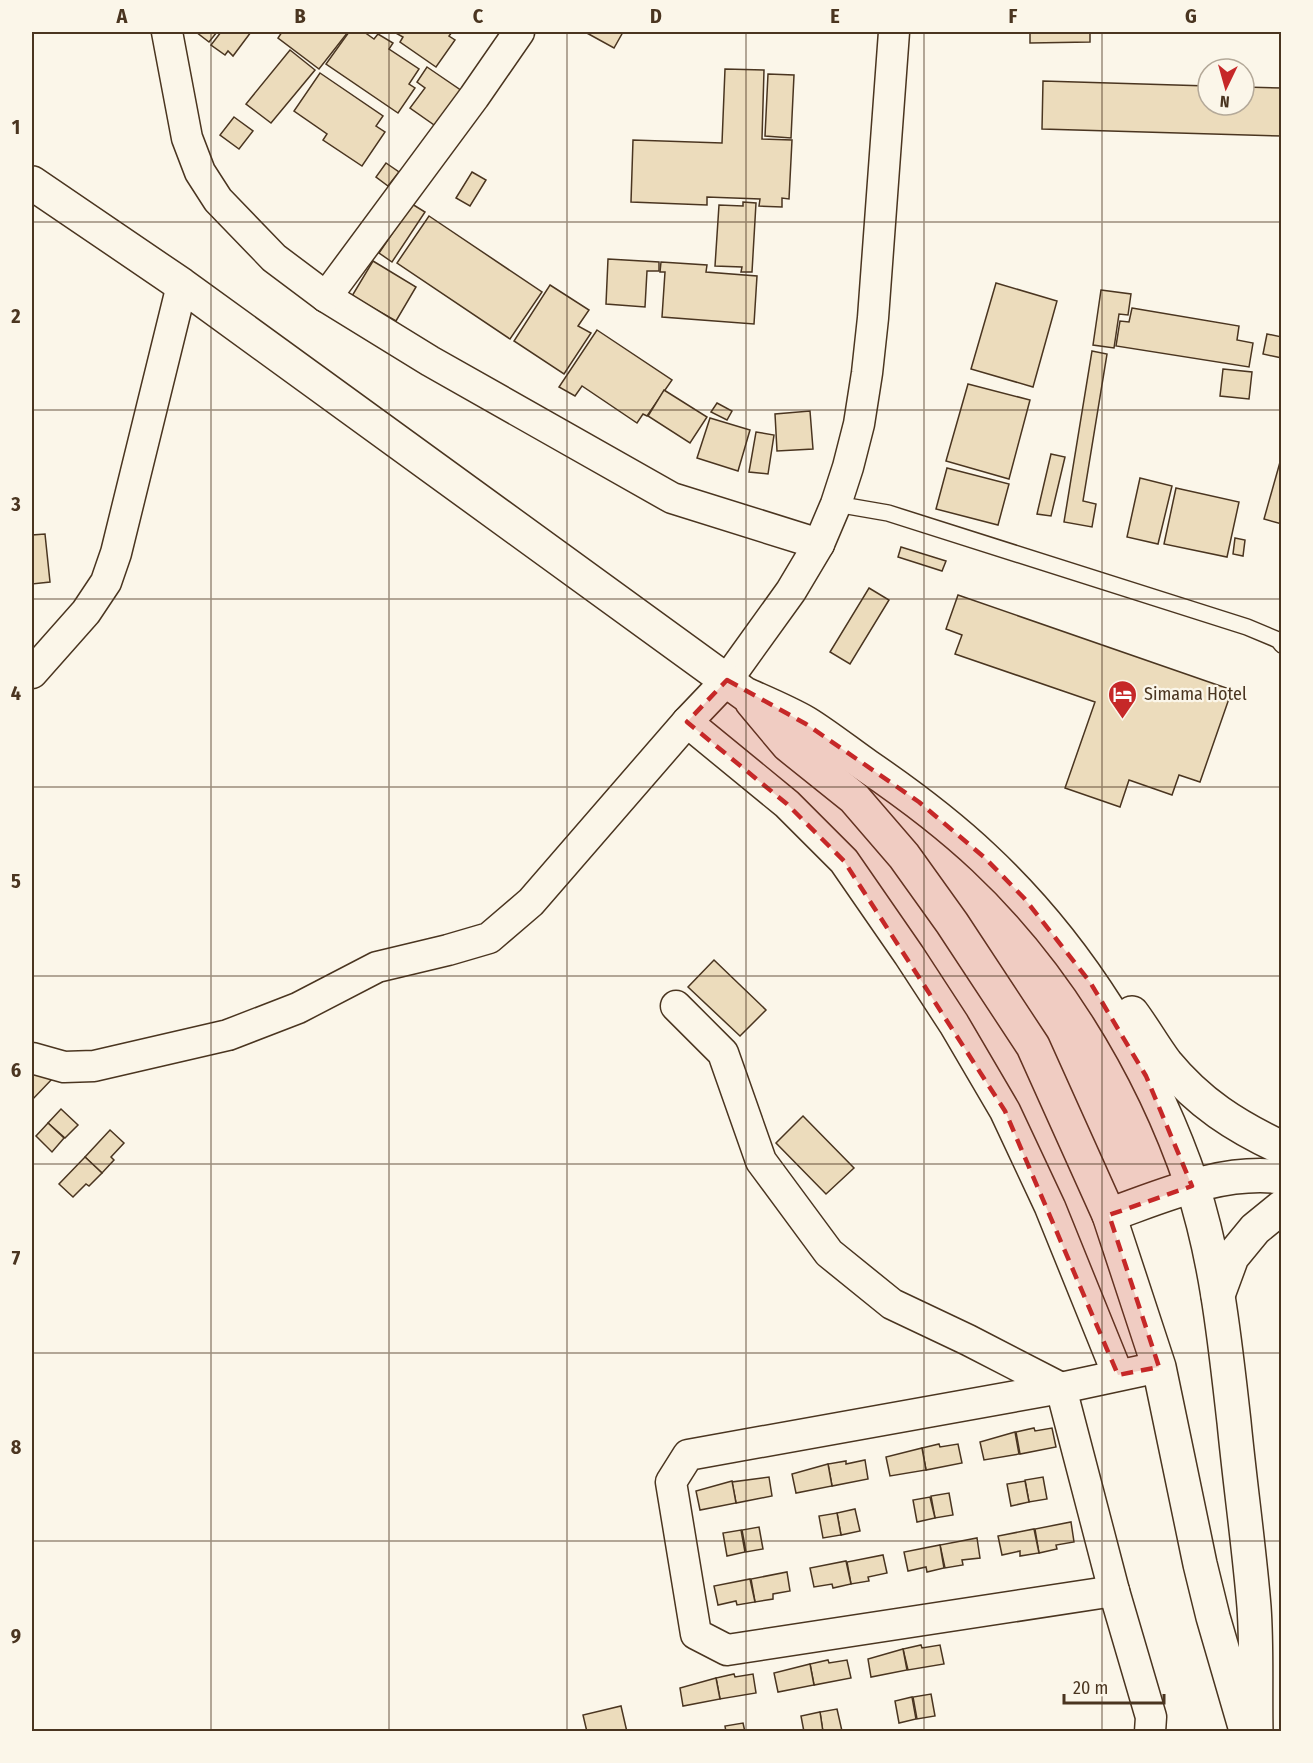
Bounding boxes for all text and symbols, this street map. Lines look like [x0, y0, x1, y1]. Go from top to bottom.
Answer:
text: A [116, 4, 129, 28]
text: B [294, 4, 306, 28]
text: C [473, 4, 484, 28]
text: D [650, 4, 662, 28]
text: E [830, 4, 840, 28]
text: F [1009, 4, 1018, 28]
text: G [1185, 4, 1197, 28]
north arrow [1196, 57, 1256, 117]
text: N [1219, 92, 1230, 111]
text: 1 [12, 115, 20, 139]
text: 2 [10, 304, 21, 328]
text: 3 [10, 492, 21, 516]
hotel icon: Simama Hotel [1107, 678, 1139, 720]
text: 4 [11, 681, 21, 705]
place label: Simama Hotel [1144, 683, 1247, 705]
text: 5 [11, 869, 21, 893]
text: 6 [11, 1058, 21, 1082]
text: 7 [12, 1246, 21, 1270]
text: 8 [11, 1435, 22, 1459]
text: 9 [11, 1624, 21, 1648]
scale bar [1064, 1667, 1164, 1705]
text: 20 m [1073, 1677, 1108, 1699]

